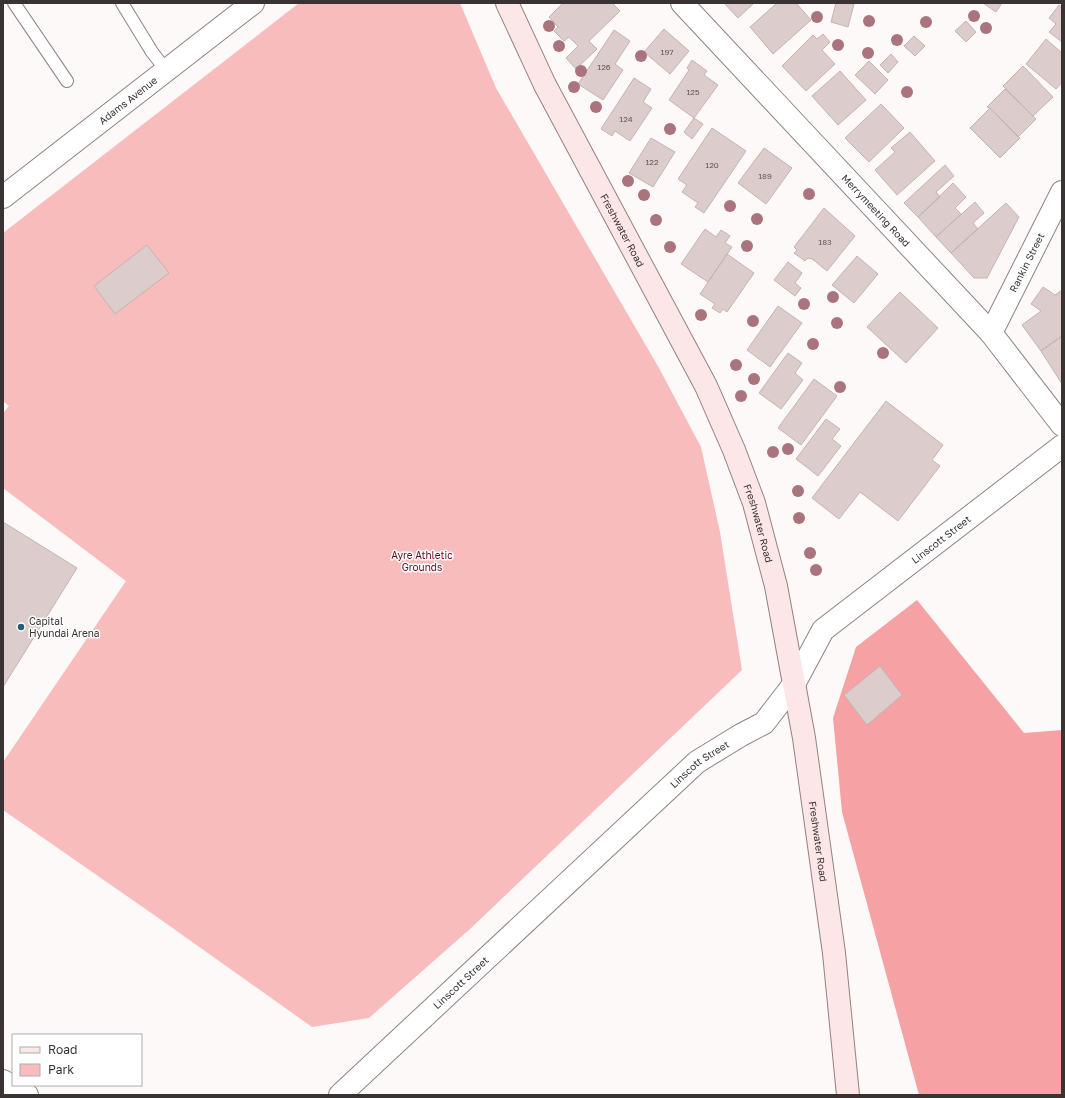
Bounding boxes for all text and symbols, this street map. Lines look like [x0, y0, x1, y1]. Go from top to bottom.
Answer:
house number: 197 [661, 47, 673, 57]
house number: 126 [597, 62, 611, 72]
street label: Adams Avenue [96, 74, 159, 126]
house number: 125 [686, 87, 700, 97]
house number: 124 [619, 114, 633, 124]
house number: 122 [645, 157, 659, 167]
house number: 120 [705, 160, 719, 170]
house number: 189 [758, 171, 772, 181]
street label: Merrymeeting Road [839, 172, 913, 249]
street label: Freshwater Road [598, 192, 647, 269]
street label: Rankin Street [1007, 231, 1047, 294]
house number: 183 [818, 237, 832, 247]
street label: Freshwater Road [741, 482, 776, 564]
street label: Linscott Street [909, 513, 973, 566]
park label: Ayre Athletic Grounds [391, 549, 453, 573]
place label: Capital Hyundai Arena [29, 615, 99, 639]
marker: Capital Hyundai Arena [16, 622, 26, 632]
street label: Linscott Street [667, 738, 731, 790]
street label: Freshwater Road [807, 800, 830, 882]
street label: Linscott Street [430, 954, 491, 1011]
legend [12, 1034, 142, 1086]
text: Road [48, 1042, 77, 1057]
text: Park [48, 1062, 74, 1077]

